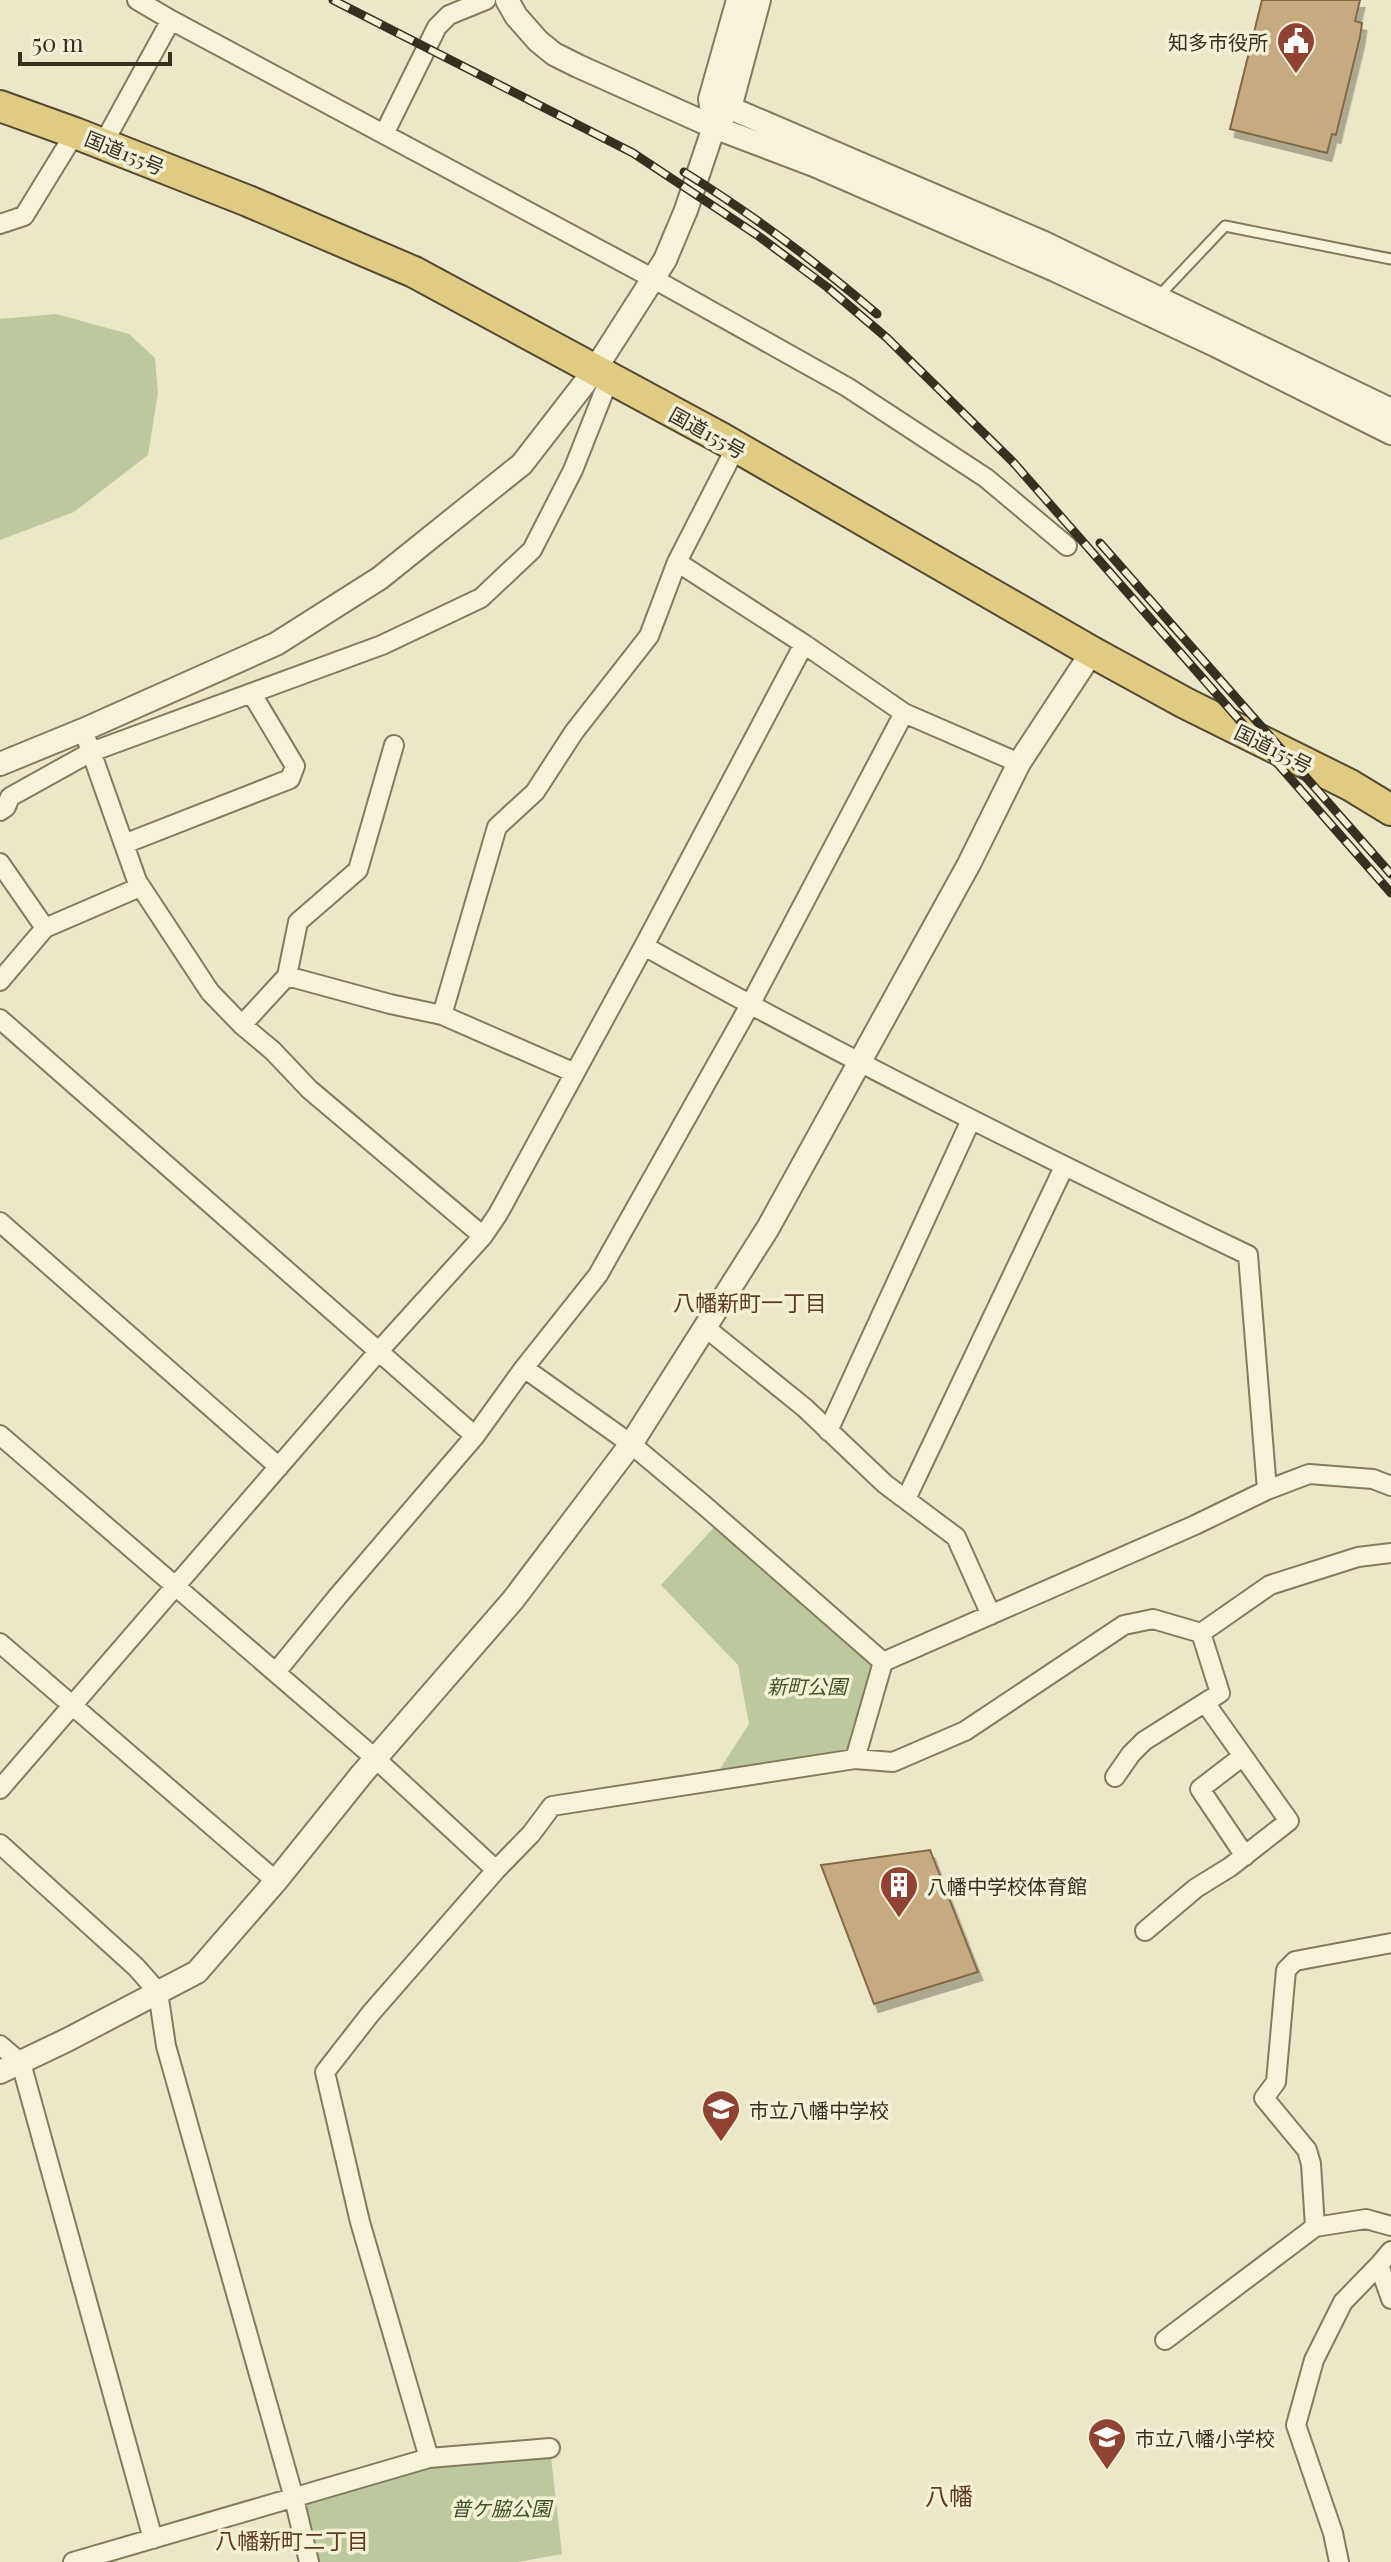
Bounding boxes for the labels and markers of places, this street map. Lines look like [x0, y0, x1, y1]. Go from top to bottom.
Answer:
public building icon: 知多市役所 [1275, 20, 1317, 75]
place label: 知多市役所 [1168, 28, 1268, 55]
building icon: 八幡中学校体育館 [878, 1864, 920, 1919]
place label: 八幡中学校体育館 [927, 1872, 1087, 1899]
school or university icon: 市立八幡中学校 [700, 2088, 742, 2143]
place label: 市立八幡中学校 [749, 2096, 889, 2123]
school or university icon: 市立八幡小学校 [1086, 2416, 1128, 2471]
place label: 市立八幡小学校 [1135, 2424, 1275, 2451]

